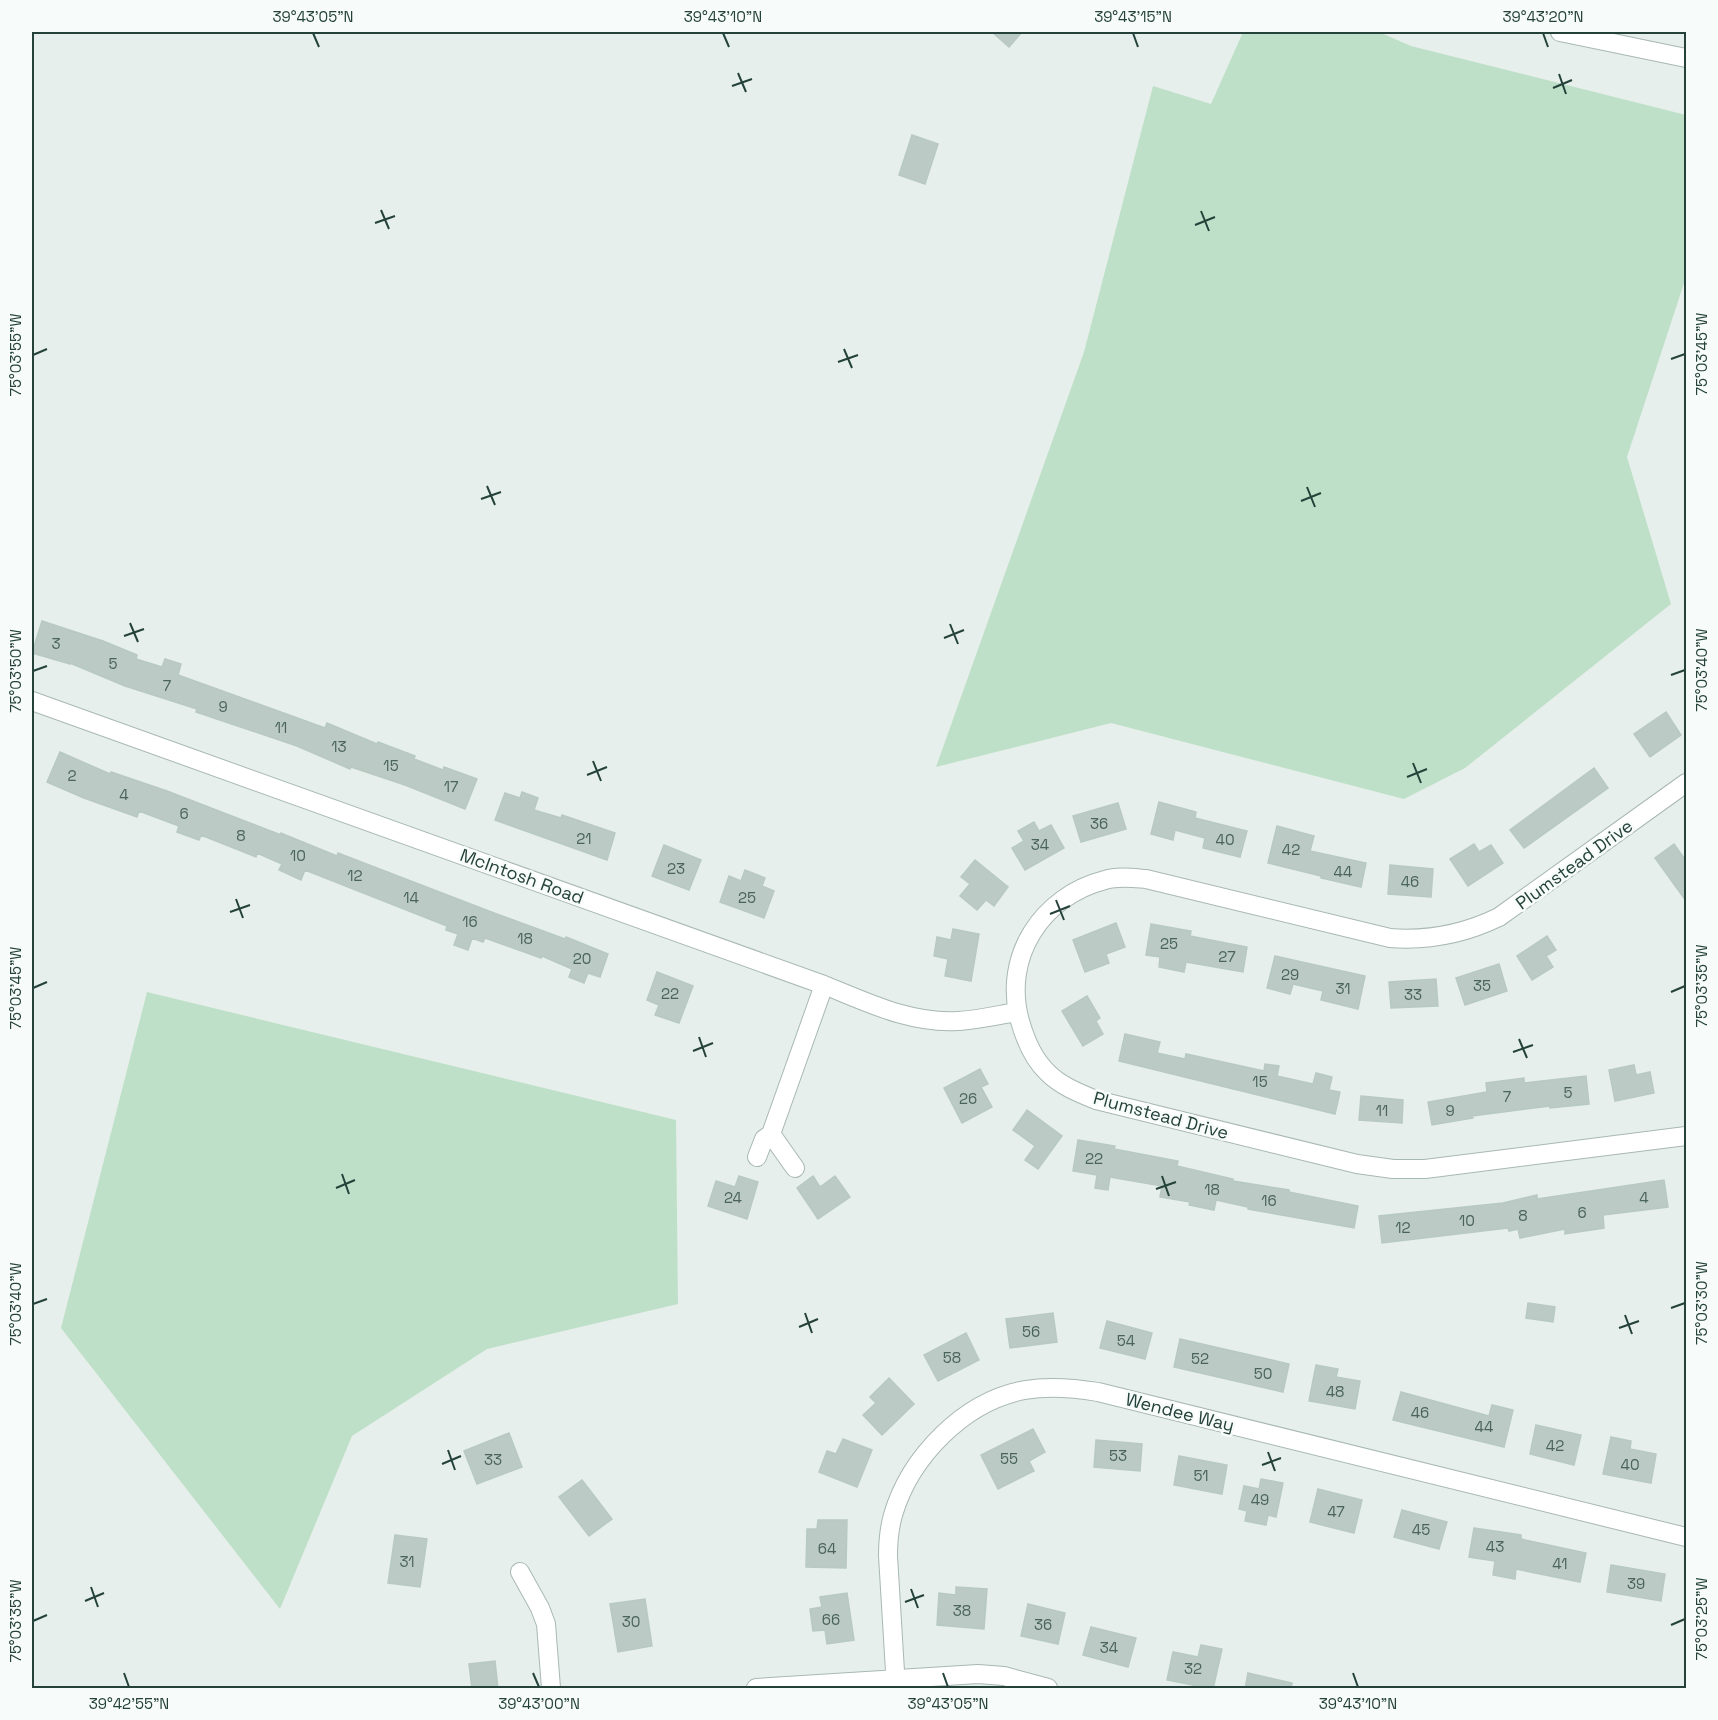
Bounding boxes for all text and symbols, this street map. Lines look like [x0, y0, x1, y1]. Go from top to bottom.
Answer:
text: 39°43'05"N [272, 7, 354, 26]
text: 39°43'10"N [684, 7, 762, 26]
text: 39°43'15"N [1094, 7, 1172, 26]
text: 39°43'20"N [1502, 7, 1584, 26]
text: 75°03'55"W [6, 313, 25, 397]
text: 75°03'45"W [1692, 313, 1711, 395]
text: 75°03'40"W [1692, 628, 1711, 712]
text: 75°03'50"W [6, 629, 25, 713]
house number: 3 [51, 634, 61, 653]
house number: 5 [109, 654, 118, 673]
house number: 7 [163, 676, 171, 695]
house number: 9 [218, 697, 228, 716]
house number: 11 [275, 718, 287, 737]
house number: 13 [331, 737, 347, 756]
house number: 15 [383, 756, 399, 775]
house number: 2 [67, 766, 77, 785]
house number: 17 [444, 777, 458, 796]
house number: 4 [119, 785, 129, 804]
house number: 6 [179, 804, 189, 823]
house number: 36 [1090, 814, 1108, 833]
street label: Plumstead Drive [1511, 814, 1637, 914]
house number: 8 [236, 826, 246, 845]
house number: 21 [576, 829, 592, 848]
house number: 40 [1216, 830, 1235, 849]
house number: 34 [1031, 835, 1049, 854]
house number: 42 [1282, 840, 1300, 859]
street label: McIntosh Road [457, 843, 587, 909]
house number: 10 [290, 846, 306, 865]
house number: 23 [667, 859, 685, 878]
house number: 44 [1334, 862, 1352, 881]
house number: 12 [347, 866, 363, 885]
house number: 46 [1401, 872, 1419, 891]
house number: 14 [403, 888, 419, 907]
house number: 25 [738, 888, 756, 907]
house number: 16 [462, 912, 478, 931]
house number: 18 [517, 929, 533, 948]
house number: 25 [1160, 934, 1178, 953]
text: 75°03'35"W [1692, 944, 1711, 1028]
text: 75°03'45"W [6, 947, 25, 1029]
house number: 27 [1218, 947, 1236, 966]
house number: 20 [573, 949, 591, 968]
house number: 29 [1281, 965, 1299, 984]
house number: 35 [1473, 976, 1491, 995]
house number: 31 [1335, 979, 1351, 998]
house number: 22 [661, 984, 679, 1003]
house number: 33 [1404, 985, 1422, 1004]
house number: 15 [1252, 1072, 1268, 1091]
house number: 5 [1564, 1083, 1573, 1102]
street label: Plumstead Drive [1091, 1086, 1231, 1144]
house number: 7 [1503, 1087, 1511, 1106]
house number: 26 [959, 1089, 977, 1108]
house number: 11 [1376, 1101, 1388, 1120]
house number: 9 [1445, 1101, 1455, 1120]
house number: 22 [1085, 1149, 1103, 1168]
house number: 18 [1204, 1180, 1220, 1199]
house number: 24 [724, 1188, 742, 1207]
house number: 4 [1639, 1188, 1649, 1207]
house number: 16 [1261, 1191, 1277, 1210]
house number: 6 [1577, 1203, 1587, 1222]
house number: 8 [1518, 1206, 1528, 1225]
house number: 10 [1459, 1211, 1475, 1230]
house number: 12 [1395, 1218, 1411, 1237]
text: 75°03'30"W [1692, 1261, 1711, 1345]
text: 75°03'40"W [6, 1262, 25, 1346]
house number: 56 [1022, 1322, 1040, 1341]
house number: 54 [1117, 1331, 1135, 1350]
house number: 58 [943, 1348, 961, 1367]
house number: 52 [1191, 1349, 1209, 1368]
house number: 50 [1254, 1364, 1272, 1383]
house number: 48 [1326, 1382, 1344, 1401]
street label: Wendee Way [1123, 1387, 1237, 1437]
house number: 46 [1411, 1403, 1429, 1422]
house number: 44 [1475, 1417, 1493, 1436]
house number: 42 [1546, 1436, 1564, 1455]
house number: 53 [1109, 1446, 1127, 1465]
house number: 55 [1000, 1449, 1018, 1468]
house number: 33 [484, 1450, 502, 1469]
house number: 40 [1621, 1455, 1640, 1474]
house number: 51 [1193, 1466, 1209, 1485]
house number: 49 [1251, 1490, 1269, 1509]
house number: 47 [1327, 1502, 1345, 1521]
house number: 45 [1412, 1520, 1430, 1539]
house number: 43 [1486, 1537, 1504, 1556]
house number: 64 [818, 1539, 836, 1558]
house number: 31 [399, 1552, 415, 1571]
house number: 41 [1552, 1554, 1568, 1573]
house number: 39 [1627, 1574, 1645, 1593]
text: 75°03'25"W [1692, 1577, 1711, 1661]
text: 75°03'35"W [6, 1579, 25, 1663]
house number: 38 [953, 1601, 971, 1620]
house number: 66 [822, 1610, 840, 1629]
house number: 30 [622, 1612, 640, 1631]
house number: 36 [1034, 1615, 1052, 1634]
house number: 34 [1100, 1638, 1118, 1657]
house number: 32 [1184, 1659, 1202, 1678]
text: 39°42'55"N [89, 1694, 169, 1713]
text: 39°43'00"N [498, 1694, 580, 1713]
text: 39°43'05"N [907, 1694, 989, 1713]
text: 39°43'10"N [1319, 1694, 1397, 1713]

